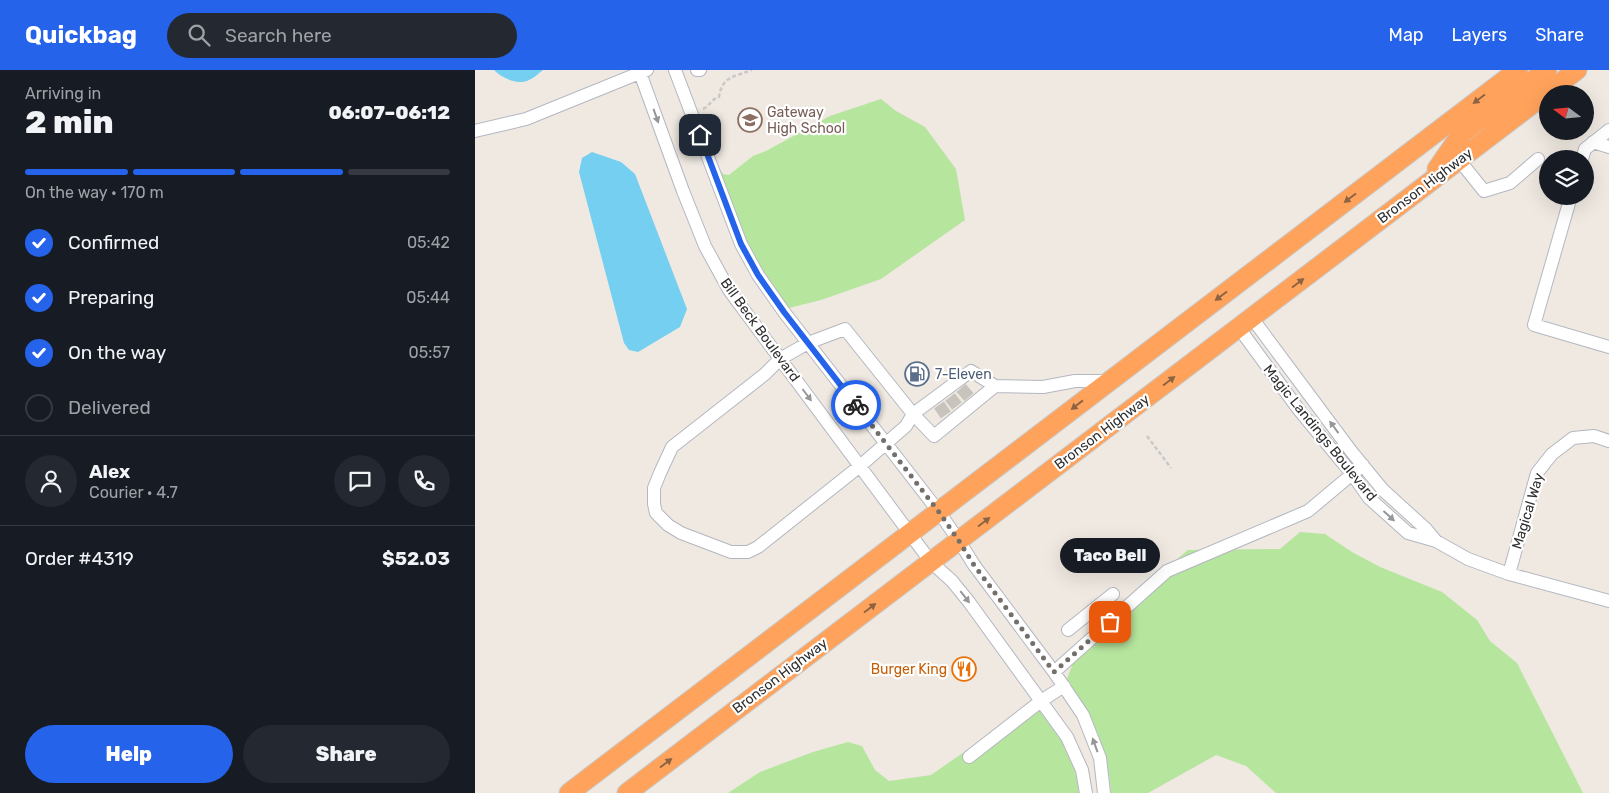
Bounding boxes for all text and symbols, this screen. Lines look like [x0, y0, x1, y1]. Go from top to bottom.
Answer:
search box [167, 13, 517, 58]
text: Quickbag [25, 21, 137, 49]
icon: search [185, 21, 213, 49]
text: Search here [225, 24, 332, 47]
text: Map [1389, 24, 1424, 46]
text: Layers [1452, 24, 1507, 46]
text: Share [1535, 24, 1584, 46]
text: Arriving in [25, 84, 101, 103]
north arrow [1539, 85, 1594, 140]
map controls [1539, 85, 1594, 205]
one-way arrow [1473, 94, 1486, 105]
text: 06:07–06:12 [328, 101, 450, 124]
text: 2 min [25, 103, 114, 141]
place label: Gateway High School [767, 104, 845, 137]
school or university icon: Gateway High School [737, 107, 763, 133]
one-way arrow [652, 109, 660, 124]
pin [679, 114, 721, 156]
icon: home [686, 121, 714, 149]
street label: Bronson Highway [1374, 145, 1476, 227]
button: layers [1539, 150, 1594, 205]
text: On the way · 170 m [25, 183, 164, 202]
one-way arrow [1343, 193, 1357, 203]
icon: check [25, 229, 53, 257]
text: Confirmed [68, 231, 159, 254]
text: 05:42 [407, 233, 450, 252]
street label: Bill Beck Boulevard [717, 275, 803, 385]
one-way arrow [1291, 277, 1304, 288]
icon: check [25, 284, 53, 312]
text: Preparing [68, 286, 154, 309]
text: 05:44 [406, 288, 450, 307]
one-way arrow [1214, 291, 1228, 301]
icon: check [25, 339, 53, 367]
text: On the way [68, 341, 166, 364]
text: 05:57 [409, 343, 450, 362]
fuel station icon: 7-Eleven [904, 361, 930, 387]
street label: Magic Landings Boulevard [1260, 361, 1380, 505]
place label: 7-Eleven [935, 366, 992, 383]
one-way arrow [1162, 376, 1176, 386]
courier [831, 380, 881, 430]
one-way arrow [802, 388, 812, 402]
icon: bike [842, 391, 870, 419]
street label: Bronson Highway [1051, 391, 1153, 473]
text: Delivered [68, 396, 151, 419]
one-way arrow [1071, 400, 1084, 411]
one-way arrow [1328, 421, 1339, 434]
button: person [25, 455, 77, 507]
button: chat [334, 455, 386, 507]
button: phone [398, 455, 450, 507]
text: Alex [89, 460, 130, 483]
street label: Magical Way [1508, 471, 1548, 551]
text: Courier · 4.7 [89, 483, 178, 502]
one-way arrow [1383, 510, 1395, 522]
one-way arrow [977, 517, 991, 527]
callout: Taco Bell [1060, 537, 1160, 572]
text: Taco Bell [1074, 546, 1146, 565]
text: Order #4319 [25, 547, 134, 570]
text: $52.03 [382, 547, 450, 570]
one-way arrow [960, 590, 971, 603]
pin [1089, 601, 1131, 643]
one-way arrow [863, 603, 876, 614]
icon: bag [1096, 608, 1124, 636]
street label: Bronson Highway [729, 635, 831, 717]
restaurant icon: Burger King [951, 656, 977, 682]
place label: Burger King [871, 661, 947, 678]
button: Help [25, 725, 233, 783]
button: Share [243, 725, 450, 783]
one-way arrow [1091, 738, 1098, 753]
one-way arrow [659, 758, 672, 769]

